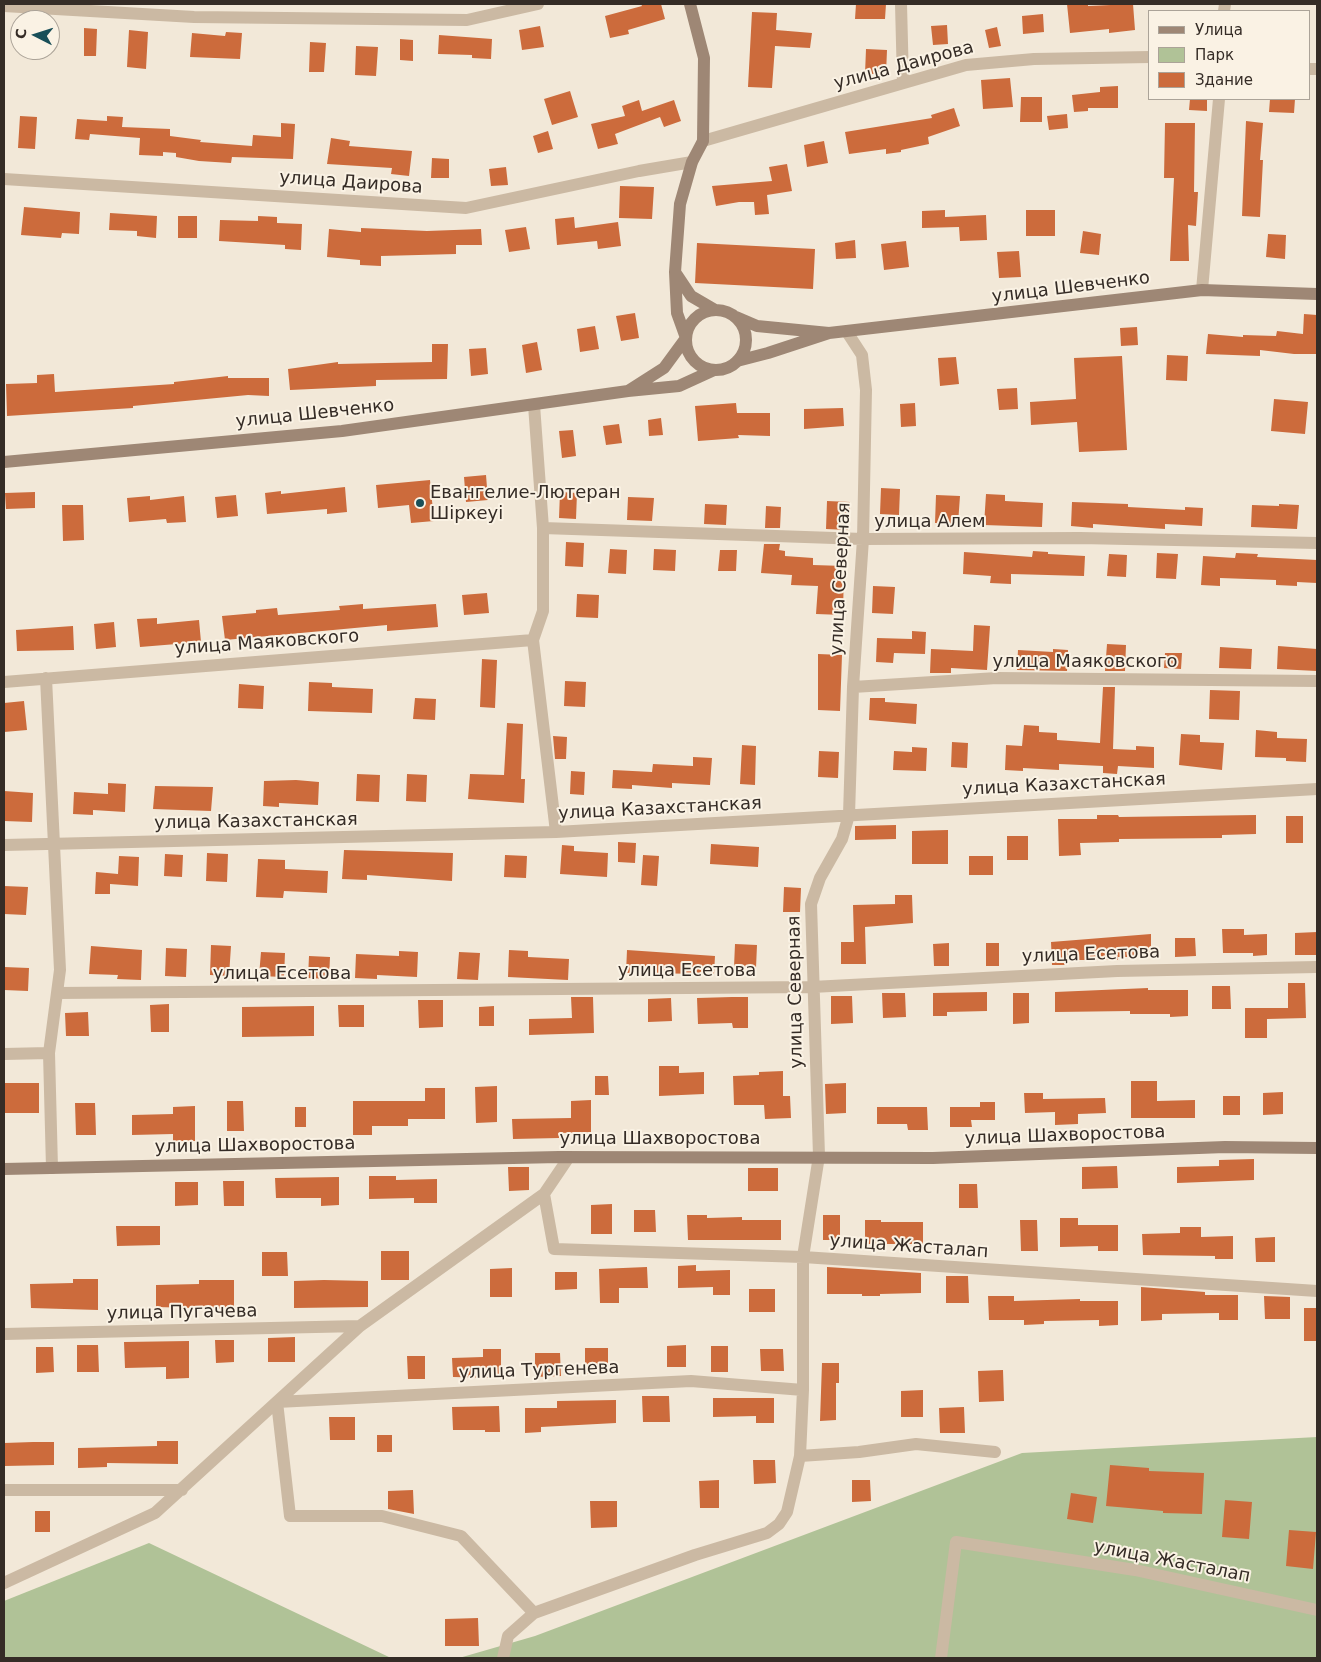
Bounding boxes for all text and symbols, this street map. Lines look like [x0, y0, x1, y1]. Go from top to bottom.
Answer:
north arrow [10, 10, 60, 60]
legend [1148, 10, 1311, 100]
text: Улица [1195, 21, 1243, 39]
text: С [13, 28, 29, 40]
street label: улица Даирова [832, 37, 976, 95]
text: Парк [1195, 46, 1234, 64]
text: Здание [1195, 71, 1253, 89]
street label: улица Даирова [279, 167, 423, 199]
street label: улица Шевченко [991, 268, 1151, 308]
street label: улица Шевченко [235, 395, 395, 433]
place label: Евангелие-Лютеран Шіркеуі [430, 482, 621, 524]
marker: Евангелие-Лютеран Шіркеуі [414, 497, 426, 509]
street label: улица Северная [826, 502, 856, 656]
street label: улица Алем [874, 511, 986, 533]
street label: улица Маяковского [174, 626, 360, 660]
street label: улица Маяковского [993, 651, 1177, 673]
street label: улица Казахстанская [962, 769, 1166, 801]
street label: улица Казахстанская [558, 793, 762, 825]
street label: улица Казахстанская [154, 809, 358, 835]
street label: улица Северная [784, 915, 808, 1069]
street label: улица Есетова [1021, 942, 1161, 968]
street label: улица Есетова [618, 960, 756, 982]
street label: улица Есетова [213, 963, 351, 985]
street label: улица Шахворостова [964, 1122, 1166, 1150]
street label: улица Шахворостова [560, 1128, 760, 1150]
street label: улица Шахворостова [154, 1133, 356, 1159]
street label: улица Жасталап [829, 1231, 989, 1263]
street label: улица Пугачева [106, 1301, 258, 1325]
street label: улица Тургенева [458, 1357, 620, 1385]
street label: улица Жасталап [1092, 1536, 1252, 1588]

